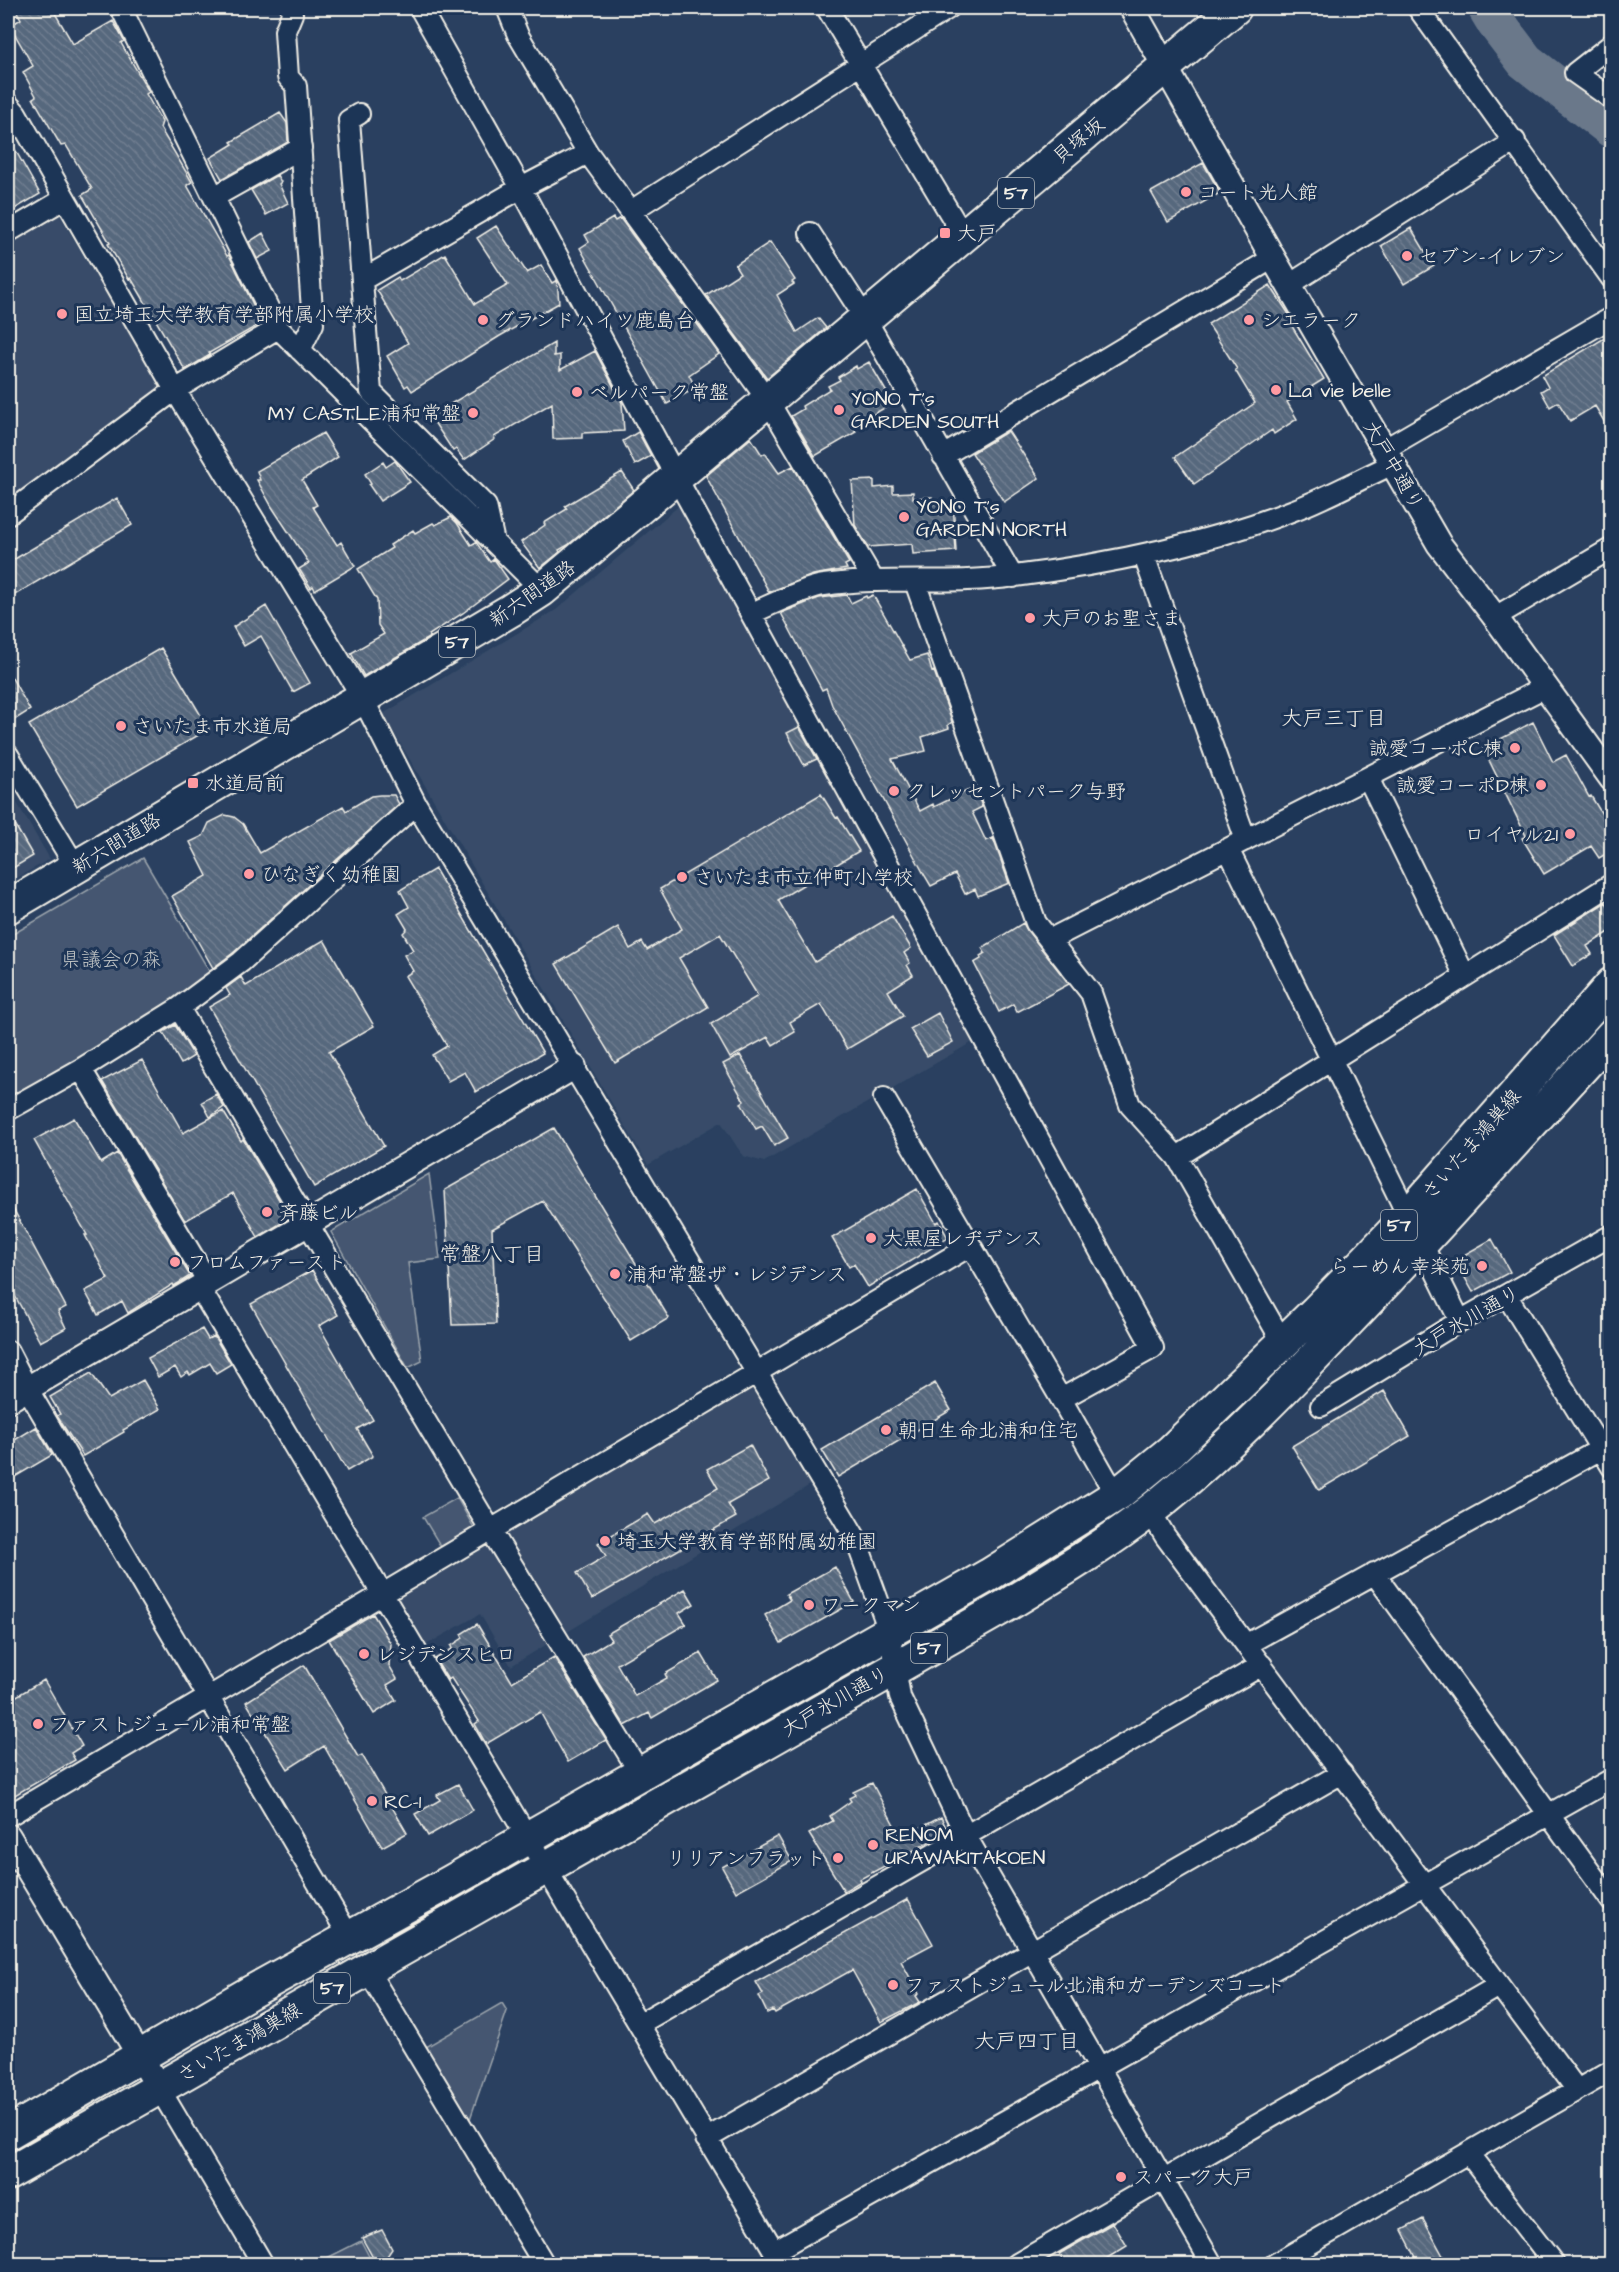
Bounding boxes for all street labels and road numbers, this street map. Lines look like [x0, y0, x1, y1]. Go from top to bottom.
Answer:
street label: 貝塚坂 [1047, 111, 1111, 171]
road number: 57 [998, 178, 1034, 208]
street label: 大戸中通り [1356, 415, 1430, 516]
street label: 新六間道路 [484, 554, 582, 634]
road number: 57 [439, 627, 475, 657]
street label: 新六間道路 [66, 806, 167, 882]
street label: さいたま鴻巣線 [1416, 1083, 1528, 1206]
road number: 57 [1381, 1210, 1417, 1240]
street label: 大戸氷川通り [1408, 1279, 1525, 1363]
road number: 57 [911, 1633, 947, 1663]
street label: 大戸氷川通り [777, 1660, 894, 1744]
road number: 57 [314, 1973, 350, 2003]
street label: さいたま鴻巣線 [172, 1996, 307, 2090]

